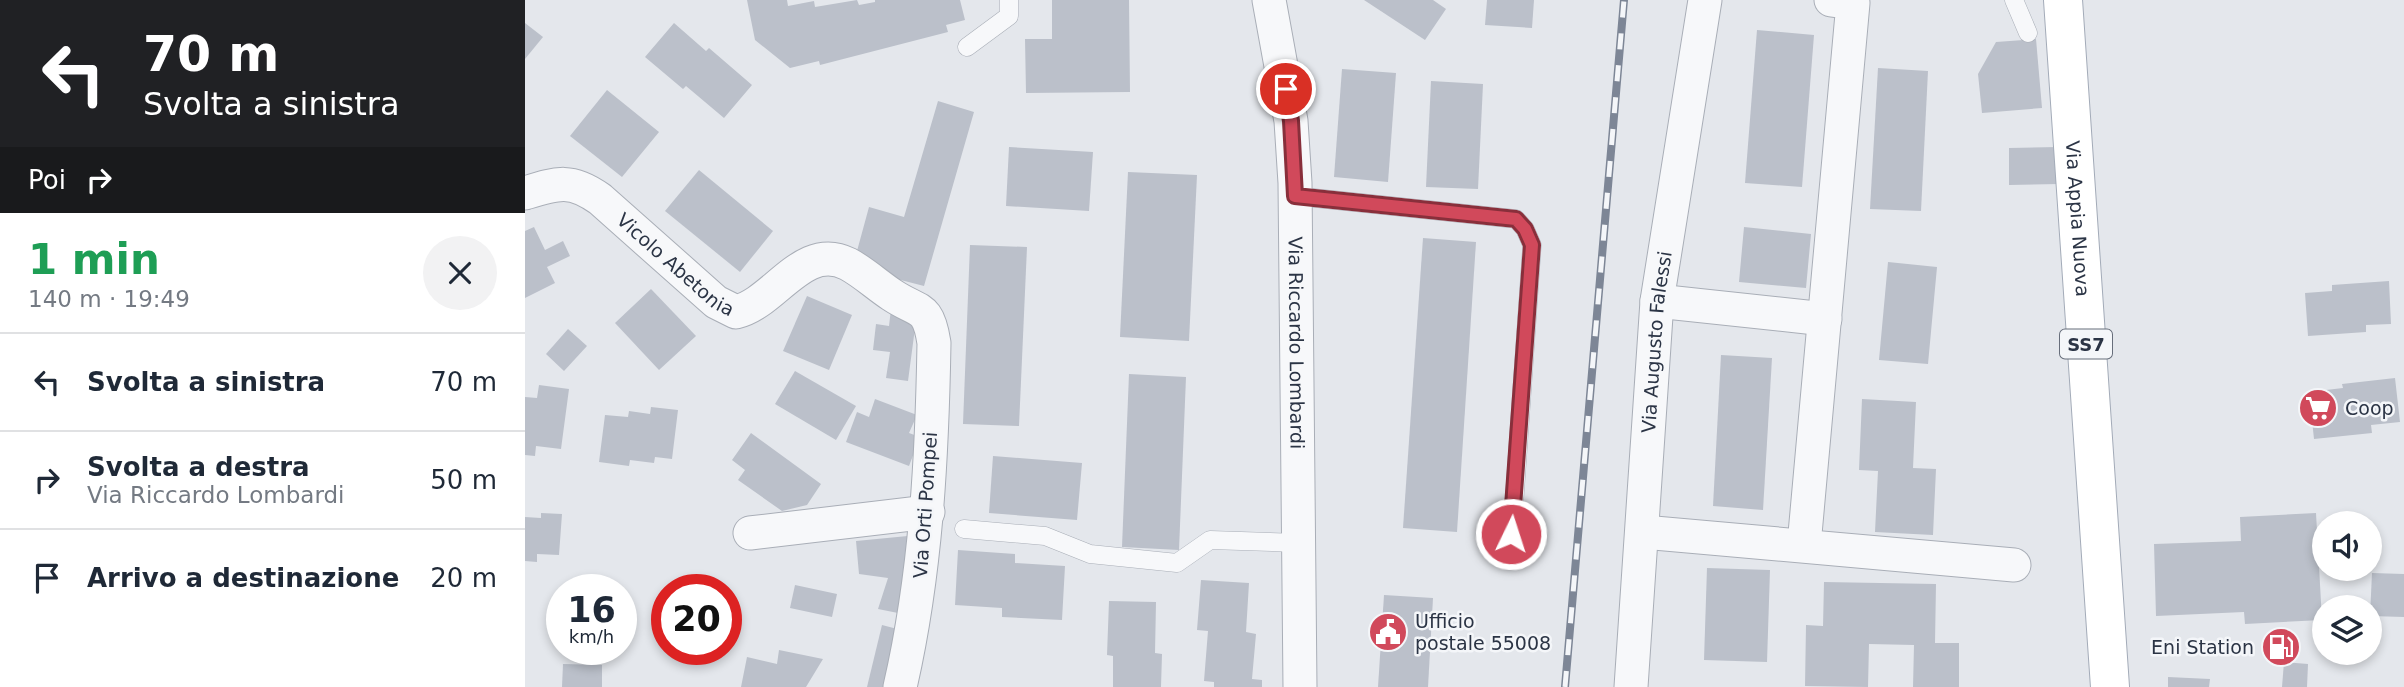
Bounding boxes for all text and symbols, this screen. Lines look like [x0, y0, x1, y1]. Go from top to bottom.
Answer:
text: 70 m [143, 26, 279, 83]
icon: left [28, 28, 119, 119]
pin [1256, 59, 1316, 119]
icon: arrive [1267, 70, 1305, 108]
text: Svolta a sinistra [143, 85, 400, 123]
street label: Via Appia Nuova [2062, 140, 2094, 297]
icon: right [80, 161, 118, 199]
text: Poi [28, 165, 66, 195]
street label: Vicolo Abetonia [613, 208, 738, 320]
text: 1 min [28, 235, 160, 284]
button: close [423, 236, 497, 310]
street label: Via Riccardo Lombardi [1285, 236, 1309, 449]
street label: Via Augusto Falessi [1637, 249, 1676, 434]
text: 140 m · 19:49 [28, 286, 190, 312]
road number: SS7 [2060, 330, 2112, 358]
icon: left [28, 363, 66, 401]
text: Svolta a sinistra [87, 367, 325, 397]
text: 70 m [430, 367, 497, 397]
supermarket icon: Coop [2297, 387, 2339, 429]
place label: Coop [2345, 397, 2394, 419]
street label: Via Orti Pompei [909, 431, 941, 579]
text: Svolta a destra [87, 452, 310, 482]
icon: right [28, 461, 66, 499]
text: 50 m [430, 465, 497, 495]
text: Via Riccardo Lombardi [87, 482, 344, 508]
position arrow [1474, 497, 1548, 571]
map controls [2312, 511, 2382, 665]
button: sound [2312, 511, 2382, 581]
icon: arrive [28, 559, 66, 597]
text: Arrivo a destinazione [87, 563, 399, 593]
text: 20 m [430, 563, 497, 593]
speed limit sign: 20 [651, 574, 742, 665]
text: 16 [567, 590, 616, 630]
button: layers [2312, 595, 2382, 665]
place label: Ufficio postale 55008 [1415, 610, 1551, 654]
public building icon: Ufficio postale 55008 [1367, 611, 1409, 653]
text: km/h [569, 626, 614, 647]
fuel station icon: Eni Station [2260, 626, 2302, 668]
place label: Eni Station [2151, 636, 2254, 658]

